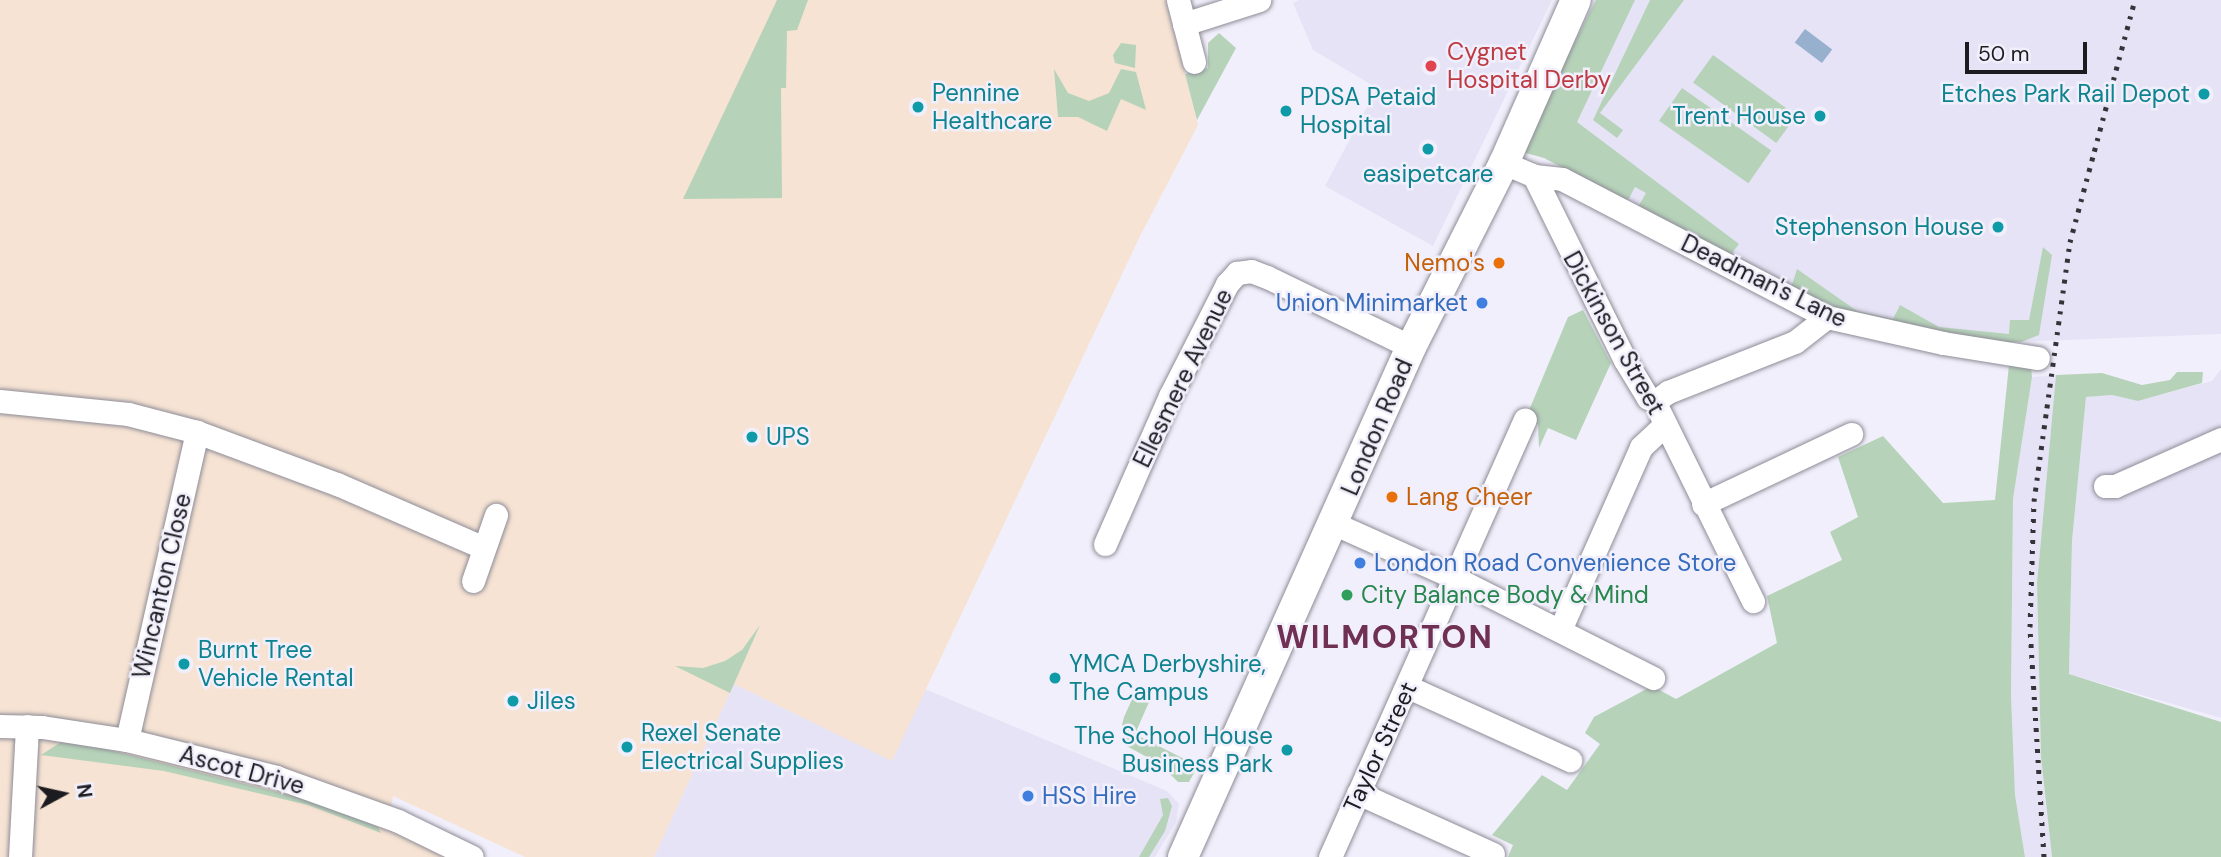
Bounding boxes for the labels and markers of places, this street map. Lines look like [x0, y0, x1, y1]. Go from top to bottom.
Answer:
place label: Cygnet Hospital Derby [1447, 38, 1611, 94]
marker: Cygnet Hospital Derby [1421, 56, 1441, 76]
place label: Pennine Healthcare [932, 79, 1052, 135]
place label: Etches Park Rail Depot [1941, 80, 2190, 108]
place label: PDSA Petaid Hospital [1300, 83, 1436, 139]
marker: Etches Park Rail Depot [2196, 86, 2212, 102]
marker: Pennine Healthcare [910, 99, 926, 115]
place label: Trent House [1672, 102, 1806, 130]
marker: PDSA Petaid Hospital [1278, 103, 1294, 119]
marker: Trent House [1812, 108, 1828, 124]
marker: easipetcare [1420, 141, 1436, 157]
place label: easipetcare [1363, 160, 1493, 188]
place label: Stephenson House [1775, 213, 1984, 241]
marker: Stephenson House [1990, 219, 2006, 235]
place label: Nemo's [1404, 249, 1485, 277]
marker: Nemo's [1491, 255, 1507, 271]
place label: Union Minimarket [1276, 289, 1468, 317]
marker: Union Minimarket [1474, 295, 1490, 311]
place label: UPS [766, 423, 810, 451]
marker: UPS [744, 429, 760, 445]
place label: Lang Cheer [1406, 483, 1532, 511]
marker: Lang Cheer [1384, 489, 1400, 505]
place label: London Road Convenience Store [1374, 549, 1736, 577]
marker: London Road Convenience Store [1352, 555, 1368, 571]
place label: City Balance Body & Mind [1361, 581, 1649, 609]
marker: City Balance Body & Mind [1339, 587, 1355, 603]
place label: Burnt Tree Vehicle Rental [198, 636, 354, 692]
place label: YMCA Derbyshire, The Campus [1069, 650, 1266, 706]
marker: Burnt Tree Vehicle Rental [176, 656, 192, 672]
marker: YMCA Derbyshire, The Campus [1047, 670, 1063, 686]
place label: Jiles [527, 687, 576, 715]
marker: Jiles [505, 693, 521, 709]
place label: Rexel Senate Electrical Supplies [641, 719, 844, 775]
place label: The School House Business Park [1074, 722, 1273, 778]
marker: Rexel Senate Electrical Supplies [619, 739, 635, 755]
marker: The School House Business Park [1279, 742, 1295, 758]
place label: HSS Hire [1042, 782, 1137, 810]
marker: HSS Hire [1020, 788, 1036, 804]

